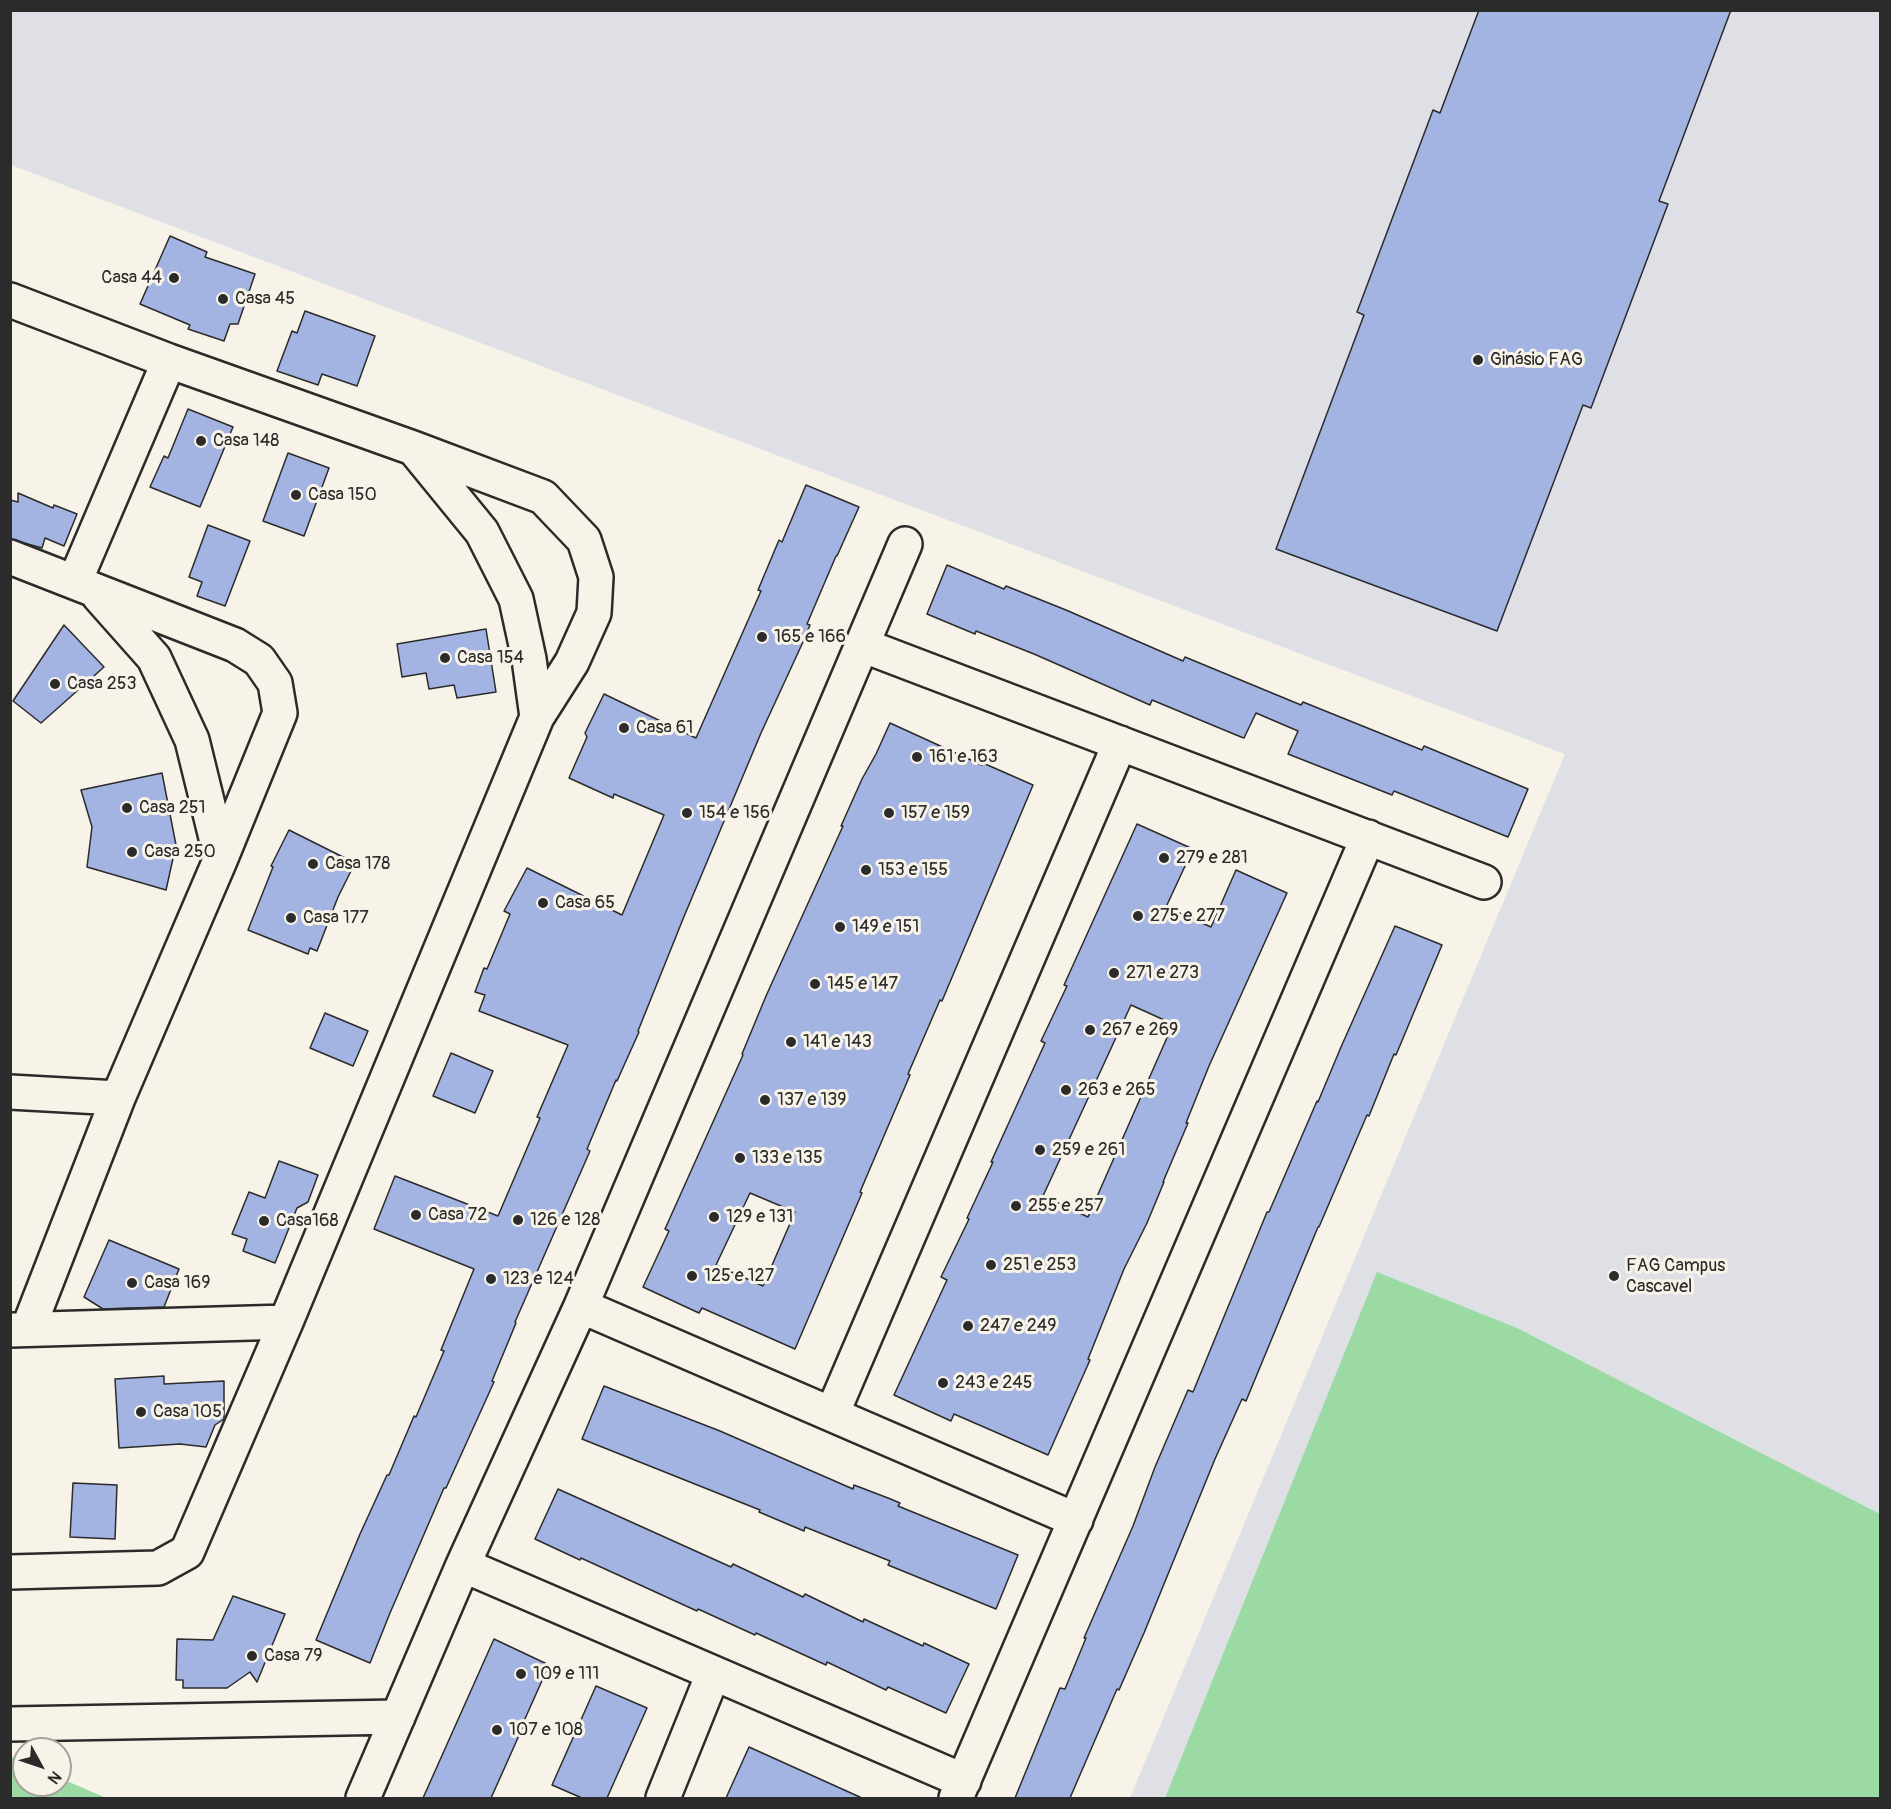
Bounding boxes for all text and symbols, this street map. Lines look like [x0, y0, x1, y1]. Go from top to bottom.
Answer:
place label: Casa 44 [101, 267, 162, 289]
marker: Casa 44 [167, 271, 181, 285]
place label: Casa 45 [235, 288, 295, 310]
marker: Casa 45 [216, 292, 230, 306]
place label: Ginásio FAG [1490, 349, 1583, 371]
marker: Ginásio FAG [1471, 353, 1485, 367]
place label: Casa 148 [213, 430, 279, 452]
marker: Casa 148 [194, 434, 208, 448]
place label: Casa 150 [308, 484, 377, 506]
marker: Casa 150 [289, 488, 303, 502]
place label: 165 e 166 [774, 626, 846, 648]
marker: 165 e 166 [755, 630, 769, 644]
place label: Casa 154 [457, 647, 524, 669]
marker: Casa 154 [438, 651, 452, 665]
place label: Casa 253 [67, 673, 137, 695]
marker: Casa 253 [48, 677, 62, 691]
place label: Casa 61 [636, 717, 693, 739]
marker: Casa 61 [617, 721, 631, 735]
place label: 161 e 163 [929, 746, 998, 768]
marker: 161 e 163 [910, 750, 924, 764]
place label: Casa 251 [139, 797, 206, 819]
marker: Casa 251 [120, 801, 134, 815]
place label: 154 e 156 [699, 802, 770, 824]
place label: 157 e 159 [901, 802, 970, 824]
marker: 154 e 156 [680, 806, 694, 820]
marker: 157 e 159 [882, 806, 896, 820]
place label: Casa 250 [144, 841, 216, 863]
marker: Casa 250 [125, 845, 139, 859]
place label: 279 e 281 [1176, 847, 1248, 869]
marker: 279 e 281 [1157, 851, 1171, 865]
place label: Casa 178 [325, 853, 390, 875]
marker: Casa 178 [306, 857, 320, 871]
place label: 153 e 155 [878, 859, 948, 881]
marker: 153 e 155 [859, 863, 873, 877]
place label: Casa 65 [555, 892, 615, 914]
marker: Casa 65 [536, 896, 550, 910]
place label: 275 e 277 [1150, 905, 1225, 927]
place label: Casa 177 [303, 907, 369, 929]
marker: 275 e 277 [1131, 909, 1145, 923]
marker: Casa 177 [284, 911, 298, 925]
place label: 149 e 151 [852, 916, 919, 938]
marker: 149 e 151 [833, 920, 847, 934]
place label: 271 e 273 [1126, 962, 1199, 984]
marker: 271 e 273 [1107, 966, 1121, 980]
place label: 145 e 147 [827, 973, 898, 995]
marker: 145 e 147 [808, 977, 822, 991]
place label: 267 e 269 [1102, 1019, 1178, 1041]
marker: 267 e 269 [1083, 1023, 1097, 1037]
place label: 141 e 143 [803, 1031, 872, 1053]
marker: 141 e 143 [784, 1035, 798, 1049]
place label: 263 e 265 [1078, 1079, 1156, 1101]
marker: 263 e 265 [1059, 1083, 1073, 1097]
place label: 137 e 139 [777, 1089, 847, 1111]
marker: 137 e 139 [758, 1093, 772, 1107]
place label: 259 e 261 [1052, 1139, 1125, 1161]
marker: 259 e 261 [1033, 1143, 1047, 1157]
place label: 133 e 135 [752, 1147, 823, 1169]
marker: 133 e 135 [733, 1151, 747, 1165]
place label: 255 e 257 [1028, 1195, 1104, 1217]
marker: 255 e 257 [1009, 1199, 1023, 1213]
place label: Casa 72 [428, 1204, 487, 1226]
place label: 129 e 131 [726, 1206, 793, 1228]
marker: Casa 72 [409, 1208, 423, 1222]
place label: 126 e 128 [530, 1209, 600, 1231]
place label: Casa168 [276, 1210, 338, 1232]
marker: 129 e 131 [707, 1210, 721, 1224]
marker: 126 e 128 [511, 1213, 525, 1227]
marker: Casa168 [257, 1214, 271, 1228]
place label: 251 e 253 [1003, 1254, 1076, 1276]
place label: FAG Campus Cascavel [1626, 1255, 1725, 1298]
marker: 251 e 253 [984, 1258, 998, 1272]
place label: 125 e 127 [704, 1265, 774, 1287]
place label: 123 e 124 [503, 1268, 574, 1290]
marker: 125 e 127 [685, 1269, 699, 1283]
marker: FAG Campus Cascavel [1607, 1269, 1621, 1283]
place label: Casa 169 [144, 1272, 211, 1294]
marker: 123 e 124 [484, 1272, 498, 1286]
marker: Casa 169 [125, 1276, 139, 1290]
place label: 247 e 249 [980, 1315, 1056, 1337]
marker: 247 e 249 [961, 1319, 975, 1333]
place label: 243 e 245 [955, 1372, 1032, 1394]
marker: 243 e 245 [936, 1376, 950, 1390]
place label: Casa 105 [153, 1401, 222, 1423]
marker: Casa 105 [134, 1405, 148, 1419]
place label: Casa 79 [264, 1645, 323, 1667]
marker: Casa 79 [245, 1649, 259, 1663]
place label: 109 e 111 [533, 1663, 599, 1685]
marker: 109 e 111 [514, 1667, 528, 1681]
place label: 107 e 108 [509, 1719, 583, 1741]
marker: 107 e 108 [490, 1723, 504, 1737]
north arrow [12, 1737, 72, 1797]
text: N [43, 1767, 65, 1788]

